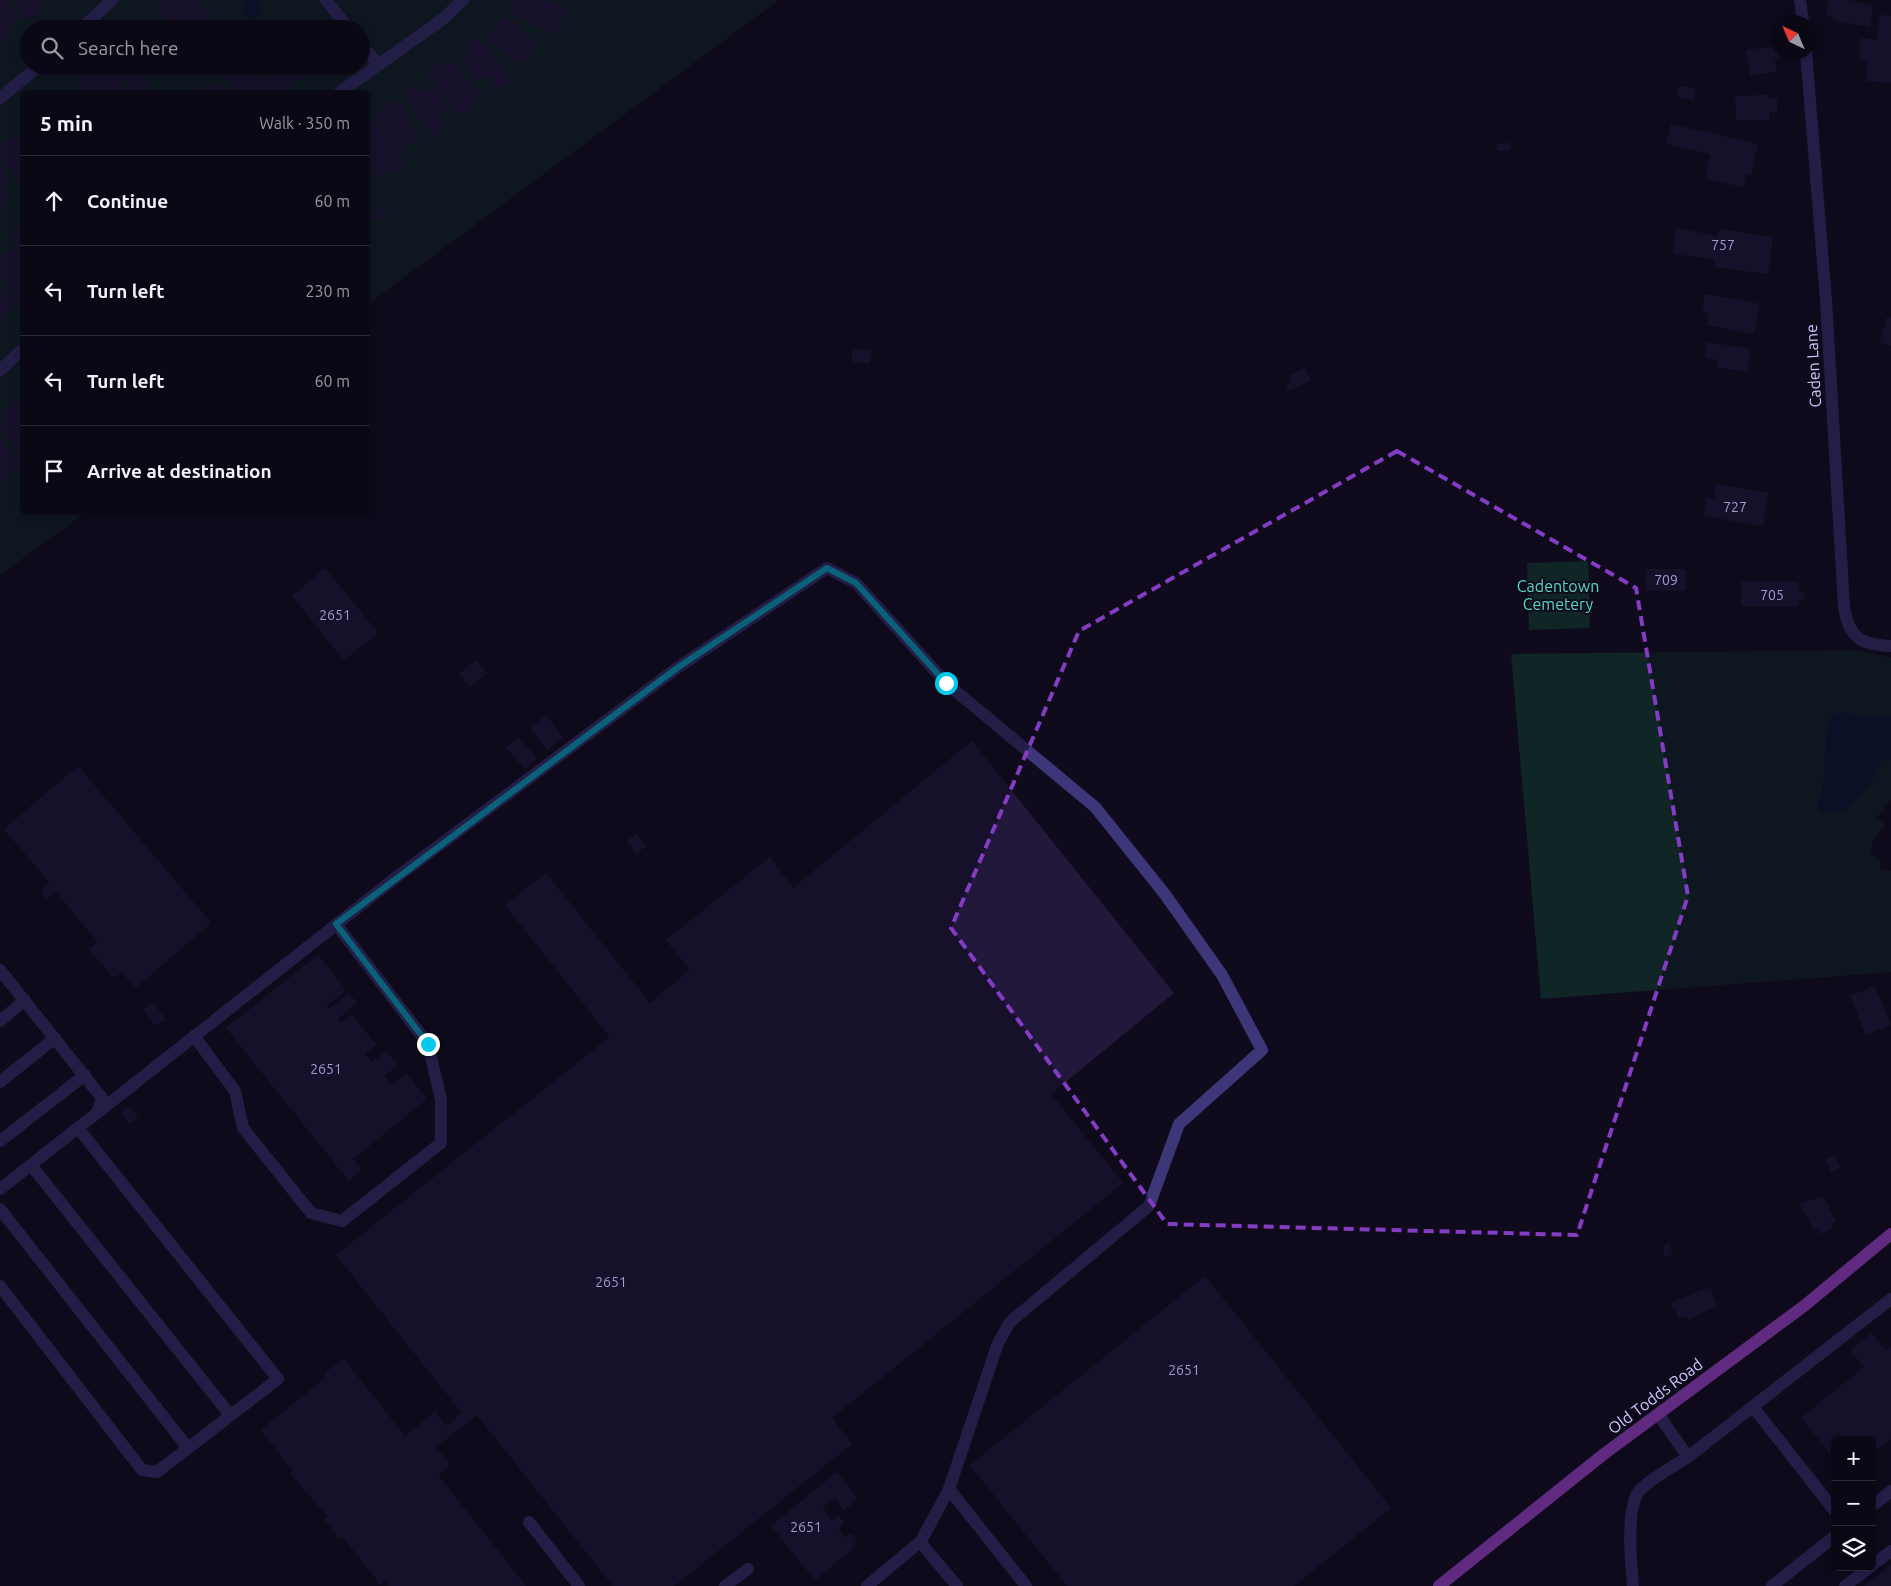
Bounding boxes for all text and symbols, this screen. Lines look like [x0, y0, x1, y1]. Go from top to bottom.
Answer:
north arrow [1771, 15, 1816, 60]
search box [20, 20, 370, 75]
icon: search [38, 34, 66, 62]
text: Search here [78, 37, 178, 59]
text: 5 min [40, 111, 93, 135]
text: Walk · 350 m [259, 114, 350, 132]
icon: ahead [40, 187, 68, 215]
text: Continue [87, 190, 168, 212]
text: 60 m [314, 192, 350, 210]
house number: 757 [1711, 237, 1735, 253]
icon: left [40, 277, 68, 305]
text: Turn left [87, 280, 165, 302]
text: 230 m [305, 282, 350, 300]
street label: Caden Lane [1802, 324, 1824, 408]
icon: left [40, 367, 68, 395]
text: Turn left [87, 370, 165, 392]
text: 60 m [314, 372, 350, 390]
icon: arrive [40, 457, 68, 485]
text: Arrive at destination [87, 460, 272, 482]
house number: 727 [1723, 499, 1747, 515]
house number: 709 [1654, 572, 1678, 588]
park label: Cadentown Cemetery [1517, 577, 1599, 613]
house number: 705 [1760, 587, 1784, 603]
house number: 2651 [319, 607, 351, 623]
route start [935, 672, 958, 695]
route end [417, 1033, 440, 1056]
house number: 2651 [310, 1061, 342, 1077]
house number: 2651 [595, 1274, 627, 1290]
street label: Old Todds Road [1604, 1355, 1706, 1437]
house number: 2651 [1168, 1362, 1200, 1378]
map controls [1831, 1436, 1876, 1571]
button: + [1831, 1436, 1876, 1481]
button: − [1831, 1481, 1876, 1526]
house number: 2651 [790, 1519, 822, 1535]
button: layers [1831, 1526, 1876, 1571]

